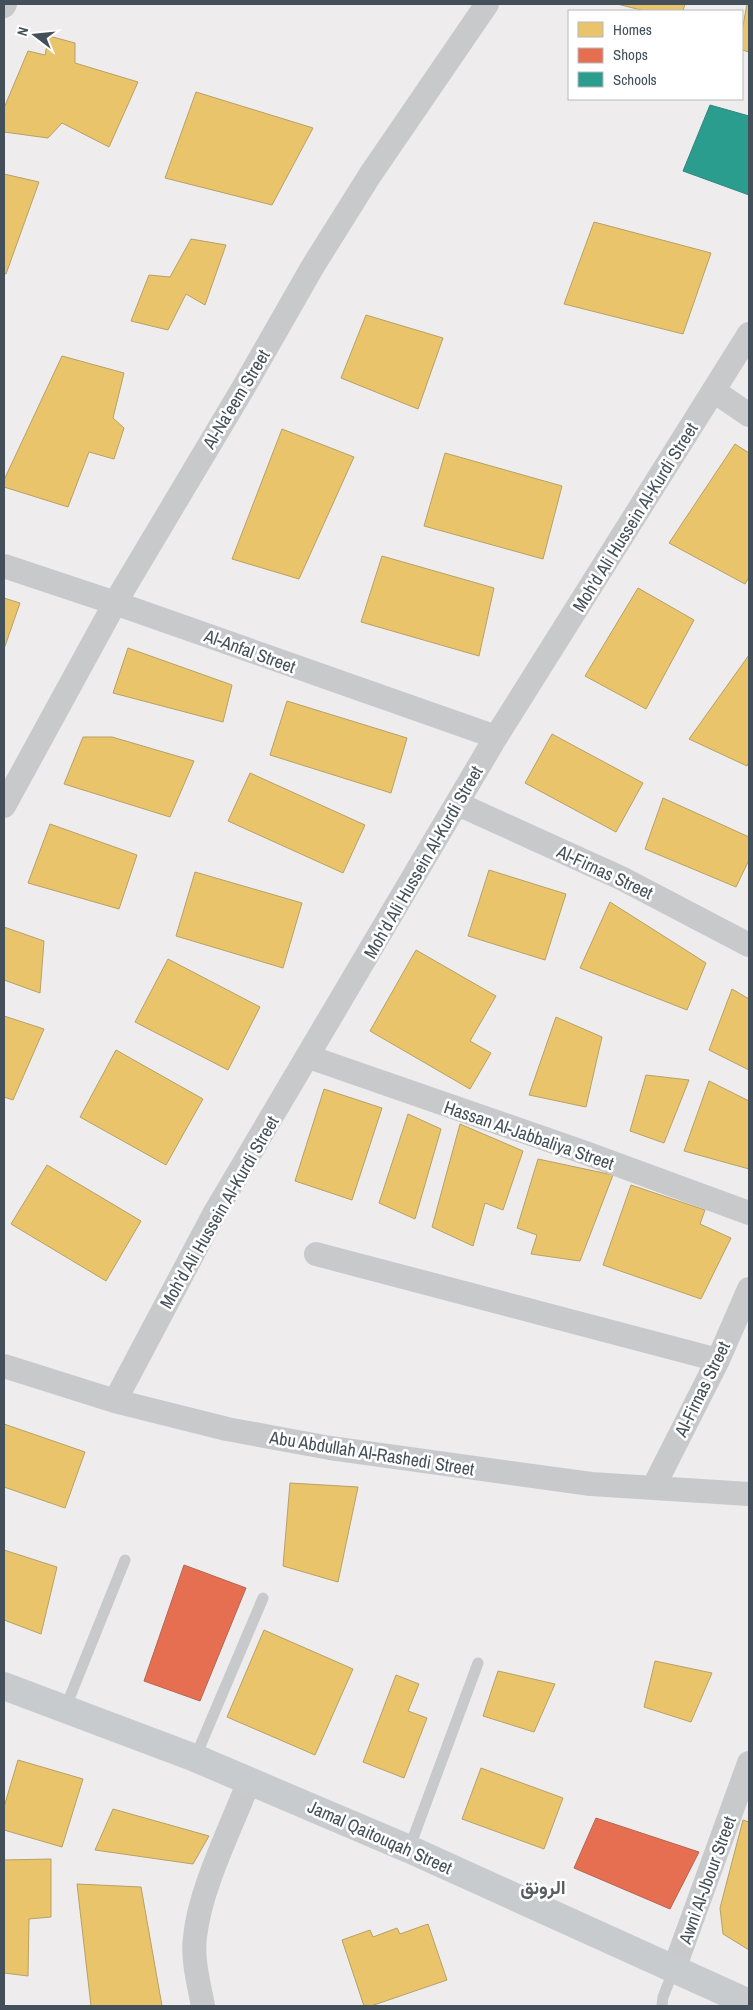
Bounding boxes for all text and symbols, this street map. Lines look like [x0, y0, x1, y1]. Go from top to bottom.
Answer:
north arrow [10, 10, 60, 60]
legend [568, 10, 743, 100]
text: Homes [613, 19, 652, 40]
text: N [13, 25, 32, 38]
text: Shops [613, 44, 648, 65]
text: Schools [613, 69, 657, 90]
street label: Al-Na'eem Street [196, 345, 276, 454]
street label: Moh'd Ali Hussein Al-Kurdi Street [566, 418, 704, 616]
street label: Al-Anfal Street [200, 623, 299, 679]
street label: Moh'd Ali Hussein Al-Kurdi Street [358, 761, 488, 963]
street label: Al-Firnas Street [552, 838, 657, 905]
street label: Hassan Al-Jabbaliya Street [441, 1094, 617, 1176]
street label: Moh'd Ali Hussein Al-Kurdi Street [154, 1111, 284, 1313]
street label: Al-Firnas Street [668, 1337, 736, 1442]
street label: Abu Abdullah Al-Rashedi Street [267, 1424, 476, 1482]
street label: Jamal Qaitouqah Street [304, 1794, 456, 1880]
street label: Awni Al-Jbour Street [672, 1813, 742, 1948]
district label: الرونق [520, 1874, 566, 1900]

